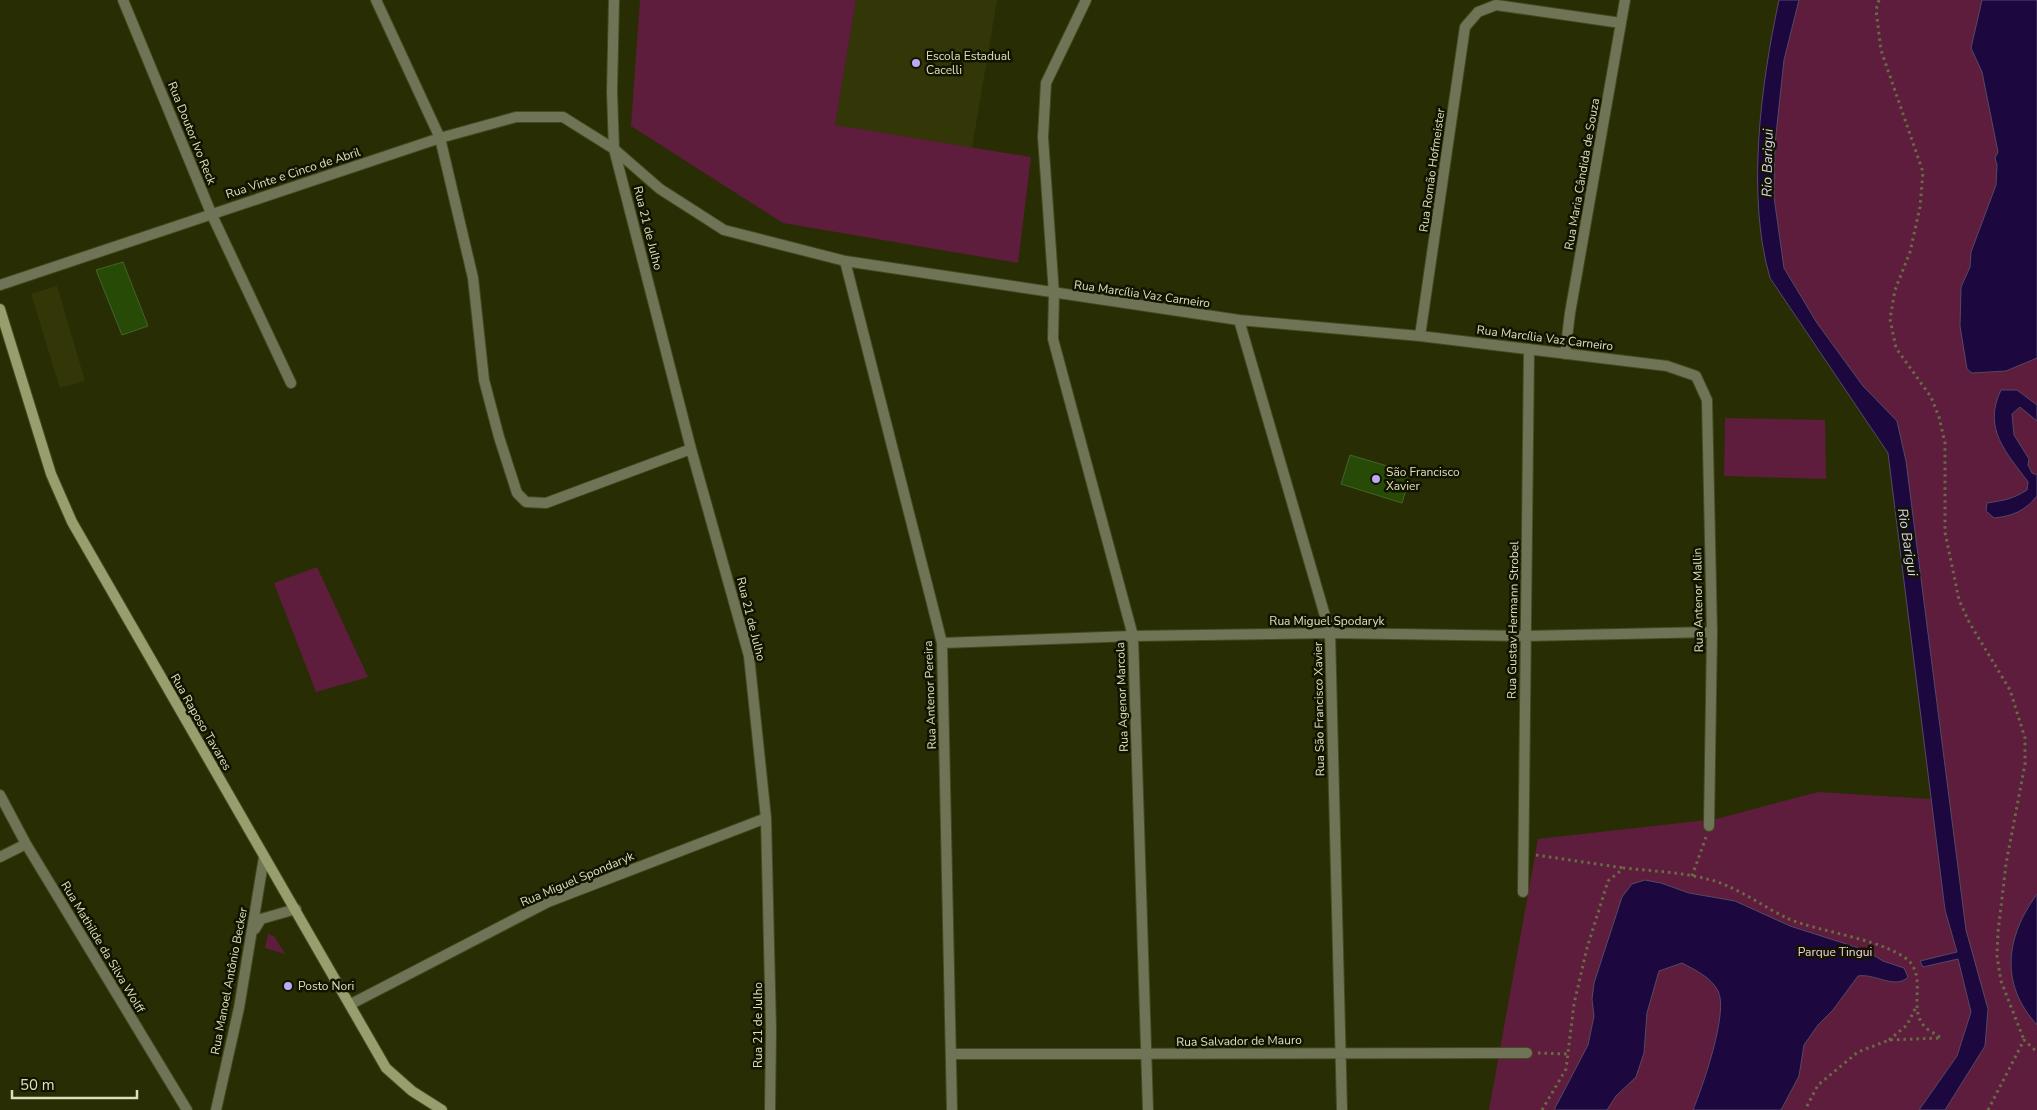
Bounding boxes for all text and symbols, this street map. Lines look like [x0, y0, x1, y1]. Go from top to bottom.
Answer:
place label: Escola Estadual Cacelli [926, 48, 1011, 78]
marker: Escola Estadual Cacelli [910, 57, 922, 69]
street label: Rua Doutor Ivo Reck [164, 79, 220, 188]
street label: Rua Maria Cândida de Souza [1561, 97, 1603, 251]
street label: Rua Romão Hofmeister [1415, 106, 1449, 233]
water label: Rio Barigui [1757, 128, 1778, 197]
street label: Rua Vinte e Cinco de Abril [224, 143, 363, 202]
street label: Rua 21 de Julho [630, 184, 666, 272]
street label: Rua Marcília Vaz Carneiro [1073, 277, 1211, 312]
street label: Rua Marcília Vaz Carneiro [1476, 322, 1614, 354]
place label: São Francisco Xavier [1386, 464, 1460, 494]
marker: São Francisco Xavier [1370, 473, 1382, 485]
water label: Rio Barigui [1893, 507, 1922, 578]
street label: Rua Gustav Hermann Strobel [1504, 541, 1522, 699]
street label: Rua Antenor Mallin [1689, 548, 1707, 652]
street label: Rua 21 de Julho [733, 575, 769, 663]
street label: Rua Miguel Spodaryk [1269, 613, 1386, 629]
street label: Rua Antenor Pereira [920, 640, 940, 750]
street label: Rua São Francisco Xavier [1310, 641, 1328, 776]
street label: Rua Agenor Marcola [1112, 642, 1132, 752]
street label: Rua Raposo Tavares [167, 671, 235, 773]
street label: Rua Miguel Spondaryk [518, 847, 637, 910]
street label: Rua Mathilde da Silva Wolff [57, 878, 149, 1017]
street label: Rua Manoel Antônio Becker [207, 905, 251, 1056]
park label: Parque Tingui [1798, 944, 1872, 960]
place label: Posto Nori [298, 978, 354, 994]
marker: Posto Nori [282, 980, 294, 992]
street label: Rua 21 de Julho [750, 982, 766, 1068]
street label: Rua Salvador de Mauro [1176, 1032, 1302, 1050]
scale bar [12, 1068, 138, 1100]
text: 50 m [20, 1075, 55, 1095]

